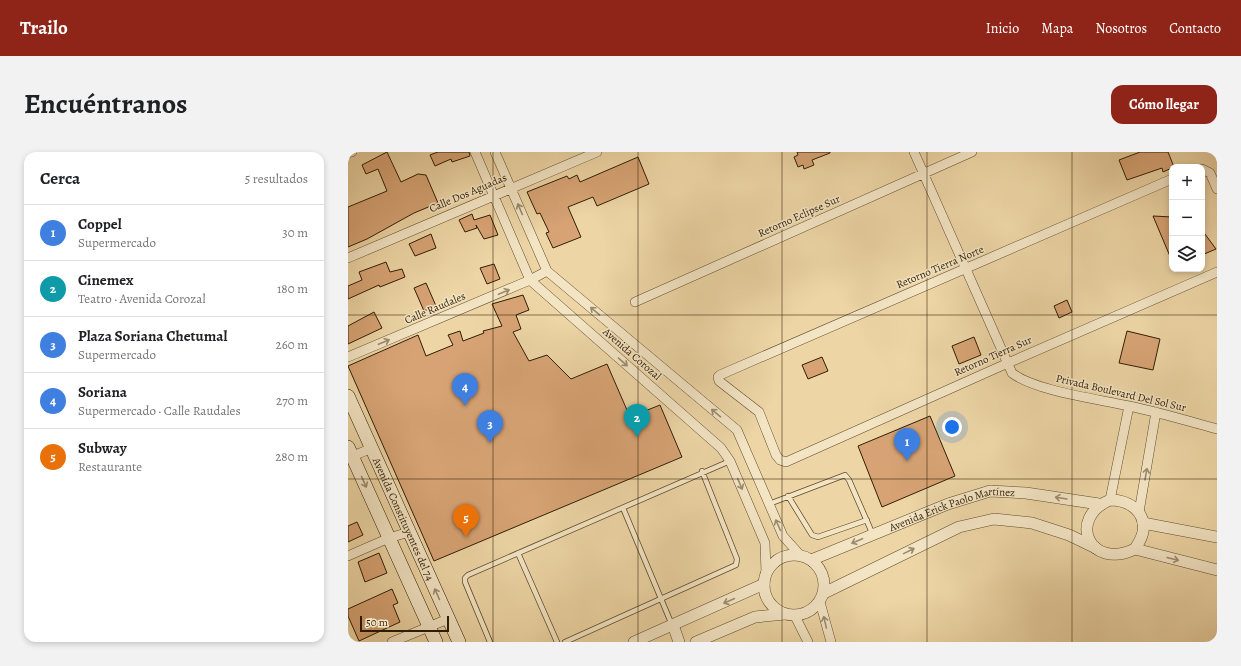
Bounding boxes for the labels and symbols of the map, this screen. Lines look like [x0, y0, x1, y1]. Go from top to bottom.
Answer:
street label: Calle Dos Aguadas [427, 170, 509, 216]
street label: Retorno Eclipse Sur [756, 191, 842, 241]
one-way arrow [516, 204, 524, 216]
street label: Retorno Tierra Norte [894, 242, 986, 292]
one-way arrow [497, 287, 509, 295]
street label: Calle Raudales [402, 288, 468, 328]
one-way arrow [590, 307, 600, 316]
street label: Avenida Corozal [599, 324, 665, 384]
street label: Retorno Tierra Sur [952, 332, 1034, 380]
one-way arrow [377, 338, 389, 345]
one-way arrow [618, 357, 628, 366]
street label: Privada Boulevard Del Sol Sur [1054, 371, 1188, 415]
pin: 4 [452, 373, 478, 406]
pin: 2 [624, 404, 650, 437]
one-way arrow [711, 409, 721, 418]
pin: 3 [477, 410, 503, 443]
your location [942, 417, 962, 437]
pin: 1 [894, 428, 920, 461]
street label: Avenida Constituyentes del 74 [369, 454, 438, 583]
one-way arrow [1142, 468, 1150, 481]
one-way arrow [361, 476, 368, 488]
one-way arrow [737, 478, 744, 490]
street label: Avenida Erick Paolo Martínez [886, 483, 1016, 535]
one-way arrow [1055, 494, 1068, 502]
pin: 5 [453, 504, 479, 537]
one-way arrow [774, 519, 782, 531]
one-way arrow [851, 538, 863, 546]
one-way arrow [903, 547, 915, 554]
one-way arrow [1166, 556, 1179, 563]
one-way arrow [433, 588, 440, 600]
one-way arrow [723, 597, 735, 605]
scale bar [360, 614, 449, 633]
one-way arrow [820, 616, 828, 629]

